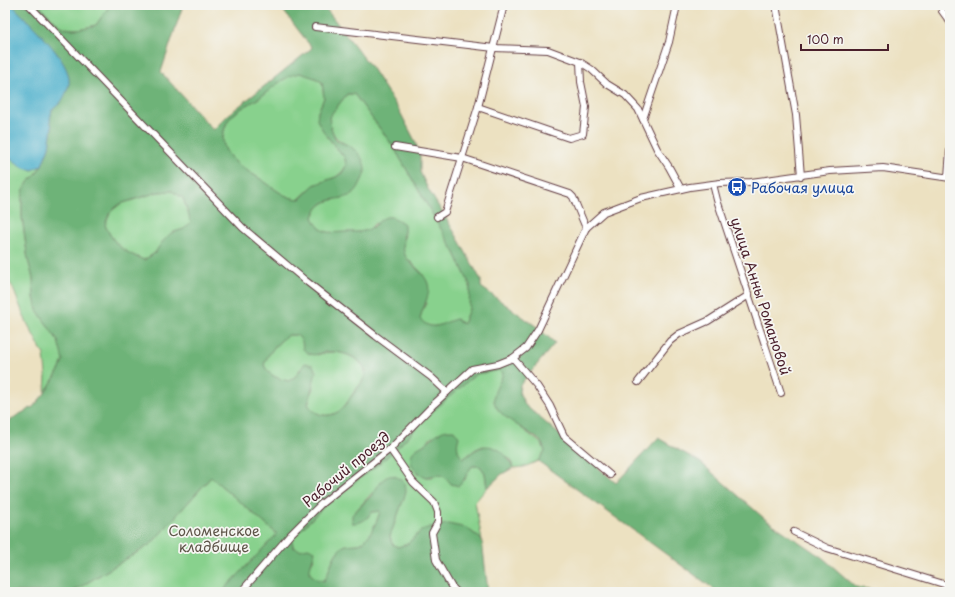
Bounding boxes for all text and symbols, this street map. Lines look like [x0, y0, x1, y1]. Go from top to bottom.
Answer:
scale bar [801, 26, 888, 52]
text: 100 m [807, 30, 844, 48]
bus stop icon: Рабочая улица [726, 176, 748, 198]
place label: Рабочая улица [751, 177, 854, 198]
street label: улица Анны Романовой [726, 214, 796, 378]
street label: Рабочий проезд [298, 426, 394, 512]
park label: Соломенское кладбище [168, 520, 260, 557]

